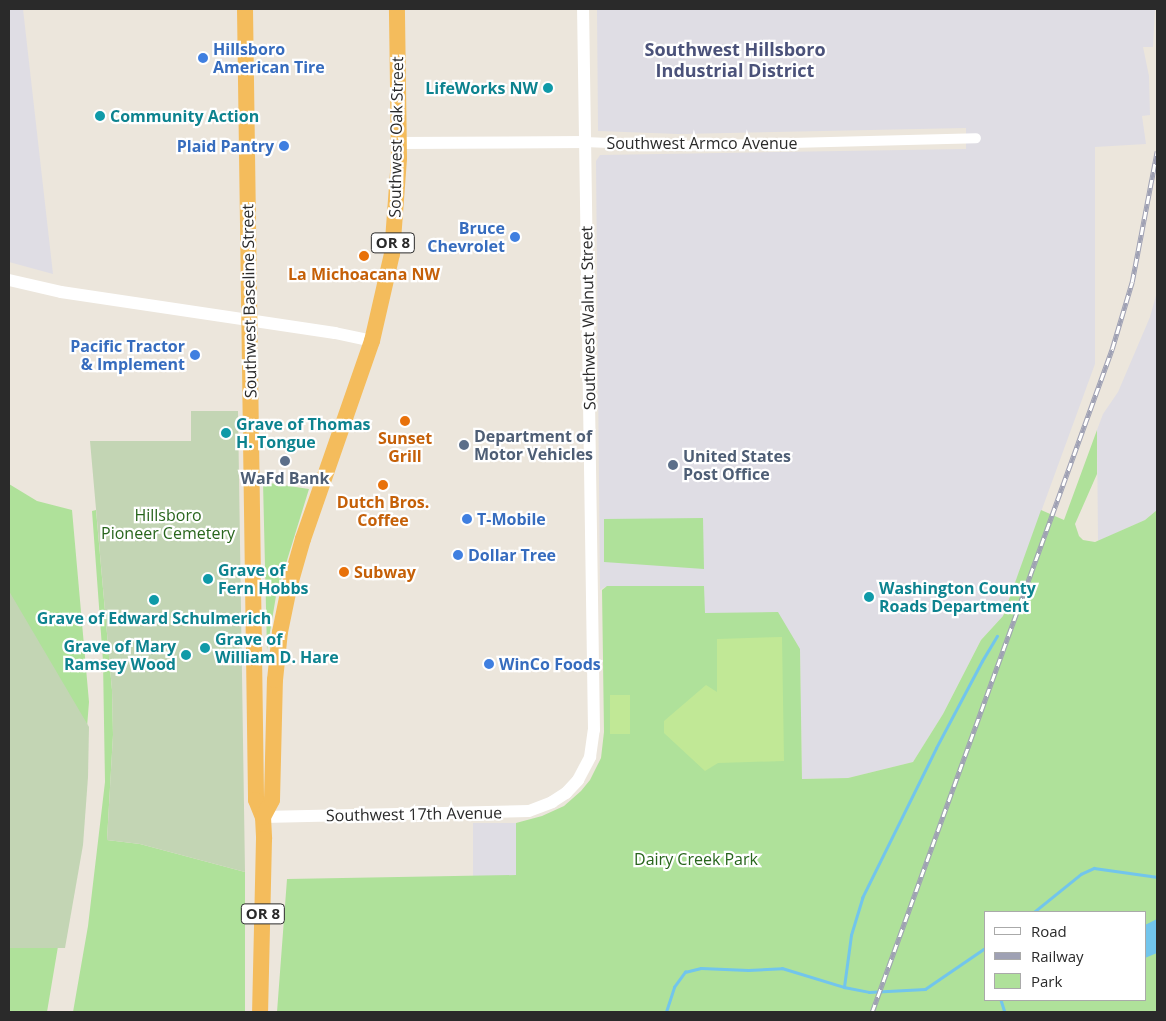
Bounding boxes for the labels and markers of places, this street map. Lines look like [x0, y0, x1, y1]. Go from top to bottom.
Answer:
place label: Hillsboro American Tire [213, 39, 325, 77]
marker: Hillsboro American Tire [197, 52, 209, 64]
place label: LifeWorks NW [425, 78, 538, 98]
marker: LifeWorks NW [542, 82, 554, 94]
place label: Community Action [110, 106, 259, 126]
marker: Community Action [94, 110, 106, 122]
place label: Plaid Pantry [177, 136, 274, 156]
marker: Plaid Pantry [278, 140, 290, 152]
place label: Bruce Chevrolet [427, 218, 505, 256]
marker: Bruce Chevrolet [509, 231, 521, 243]
marker: La Michoacana NW [358, 250, 370, 262]
place label: La Michoacana NW [288, 264, 440, 284]
place label: Pacific Tractor & Implement [70, 336, 185, 374]
marker: Pacific Tractor & Implement [189, 349, 201, 361]
place label: Grave of Thomas H. Tongue [236, 414, 371, 452]
marker: Sunset Grill [399, 415, 411, 427]
place label: Department of Motor Vehicles [474, 426, 593, 464]
marker: Grave of Thomas H. Tongue [220, 427, 232, 439]
place label: Sunset Grill [378, 428, 432, 466]
marker: Department of Motor Vehicles [458, 439, 470, 451]
place label: United States Post Office [683, 446, 791, 484]
marker: WaFd Bank [279, 455, 291, 467]
marker: United States Post Office [667, 459, 679, 471]
place label: WaFd Bank [240, 468, 330, 488]
marker: Dutch Bros. Coffee [377, 479, 389, 491]
place label: Dutch Bros. Coffee [337, 492, 429, 530]
place label: T-Mobile [477, 509, 546, 529]
marker: T-Mobile [461, 513, 473, 525]
place label: Dollar Tree [468, 545, 556, 565]
marker: Dollar Tree [452, 549, 464, 561]
place label: Grave of Fern Hobbs [218, 560, 309, 598]
place label: Subway [354, 562, 416, 582]
marker: Subway [338, 566, 350, 578]
marker: Grave of Fern Hobbs [202, 573, 214, 585]
place label: Washington County Roads Department [879, 578, 1036, 616]
marker: Washington County Roads Department [863, 591, 875, 603]
marker: Grave of Edward Schulmerich [148, 594, 160, 606]
place label: Grave of Edward Schulmerich [37, 608, 271, 628]
place label: Grave of William D. Hare [215, 629, 339, 667]
place label: Grave of Mary Ramsey Wood [63, 636, 176, 674]
marker: Grave of William D. Hare [199, 642, 211, 654]
marker: Grave of Mary Ramsey Wood [180, 649, 192, 661]
place label: WinCo Foods [499, 654, 601, 674]
marker: WinCo Foods [483, 658, 495, 670]

